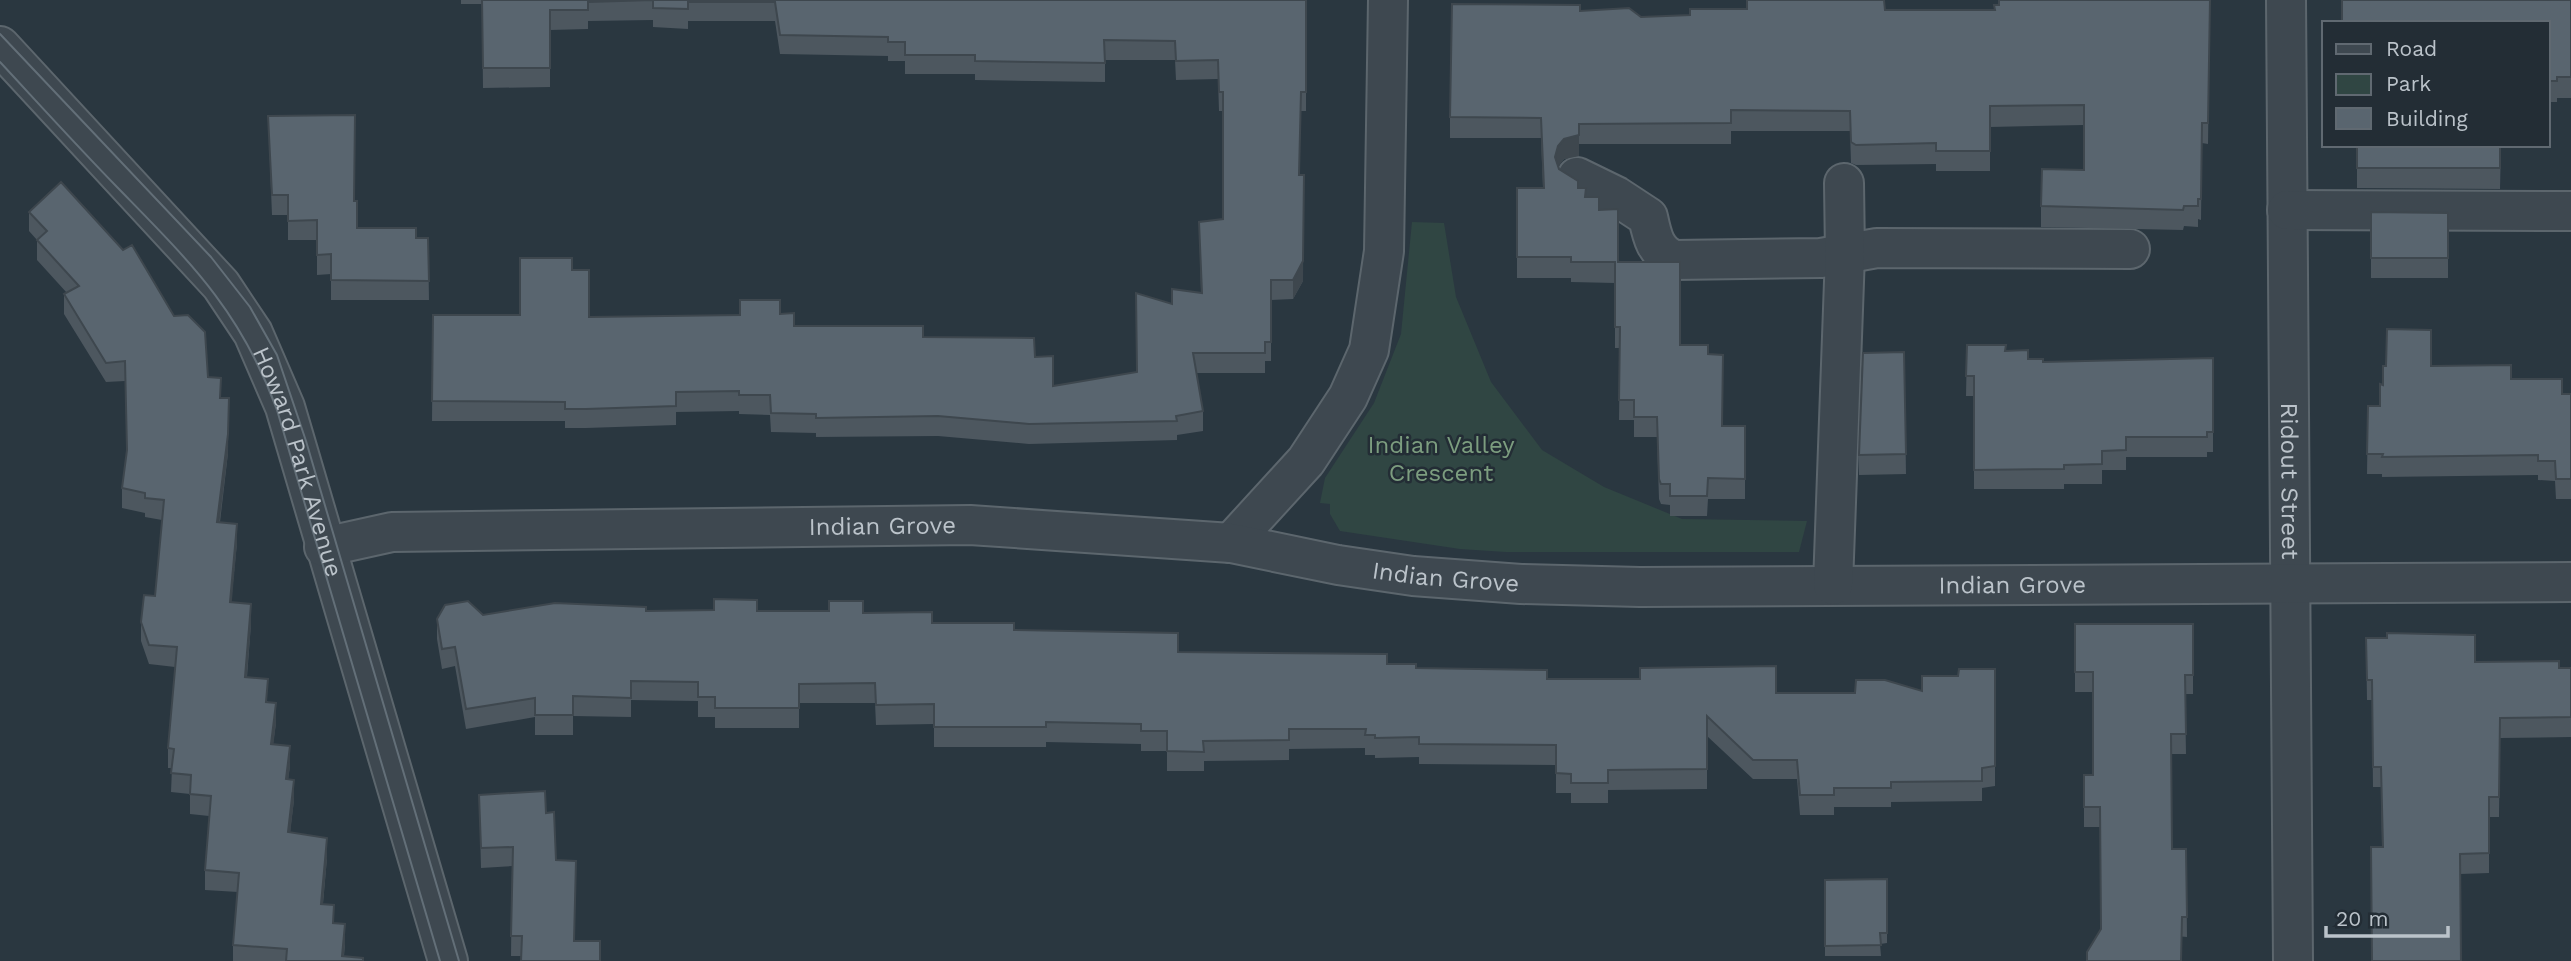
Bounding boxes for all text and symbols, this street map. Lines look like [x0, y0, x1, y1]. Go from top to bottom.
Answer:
legend [2322, 21, 2550, 147]
text: Road [2386, 36, 2437, 61]
text: Park [2386, 71, 2431, 96]
text: Building [2386, 106, 2468, 131]
street label: Howard Park Avenue [247, 342, 348, 580]
street label: Ridout Street [2275, 402, 2304, 560]
park label: Indian Valley Crescent [1367, 431, 1515, 487]
street label: Indian Grove [808, 511, 956, 541]
street label: Indian Grove [1370, 556, 1520, 598]
street label: Indian Grove [1938, 571, 2086, 599]
scale bar [2326, 894, 2448, 938]
text: 20 m [2336, 906, 2388, 931]

